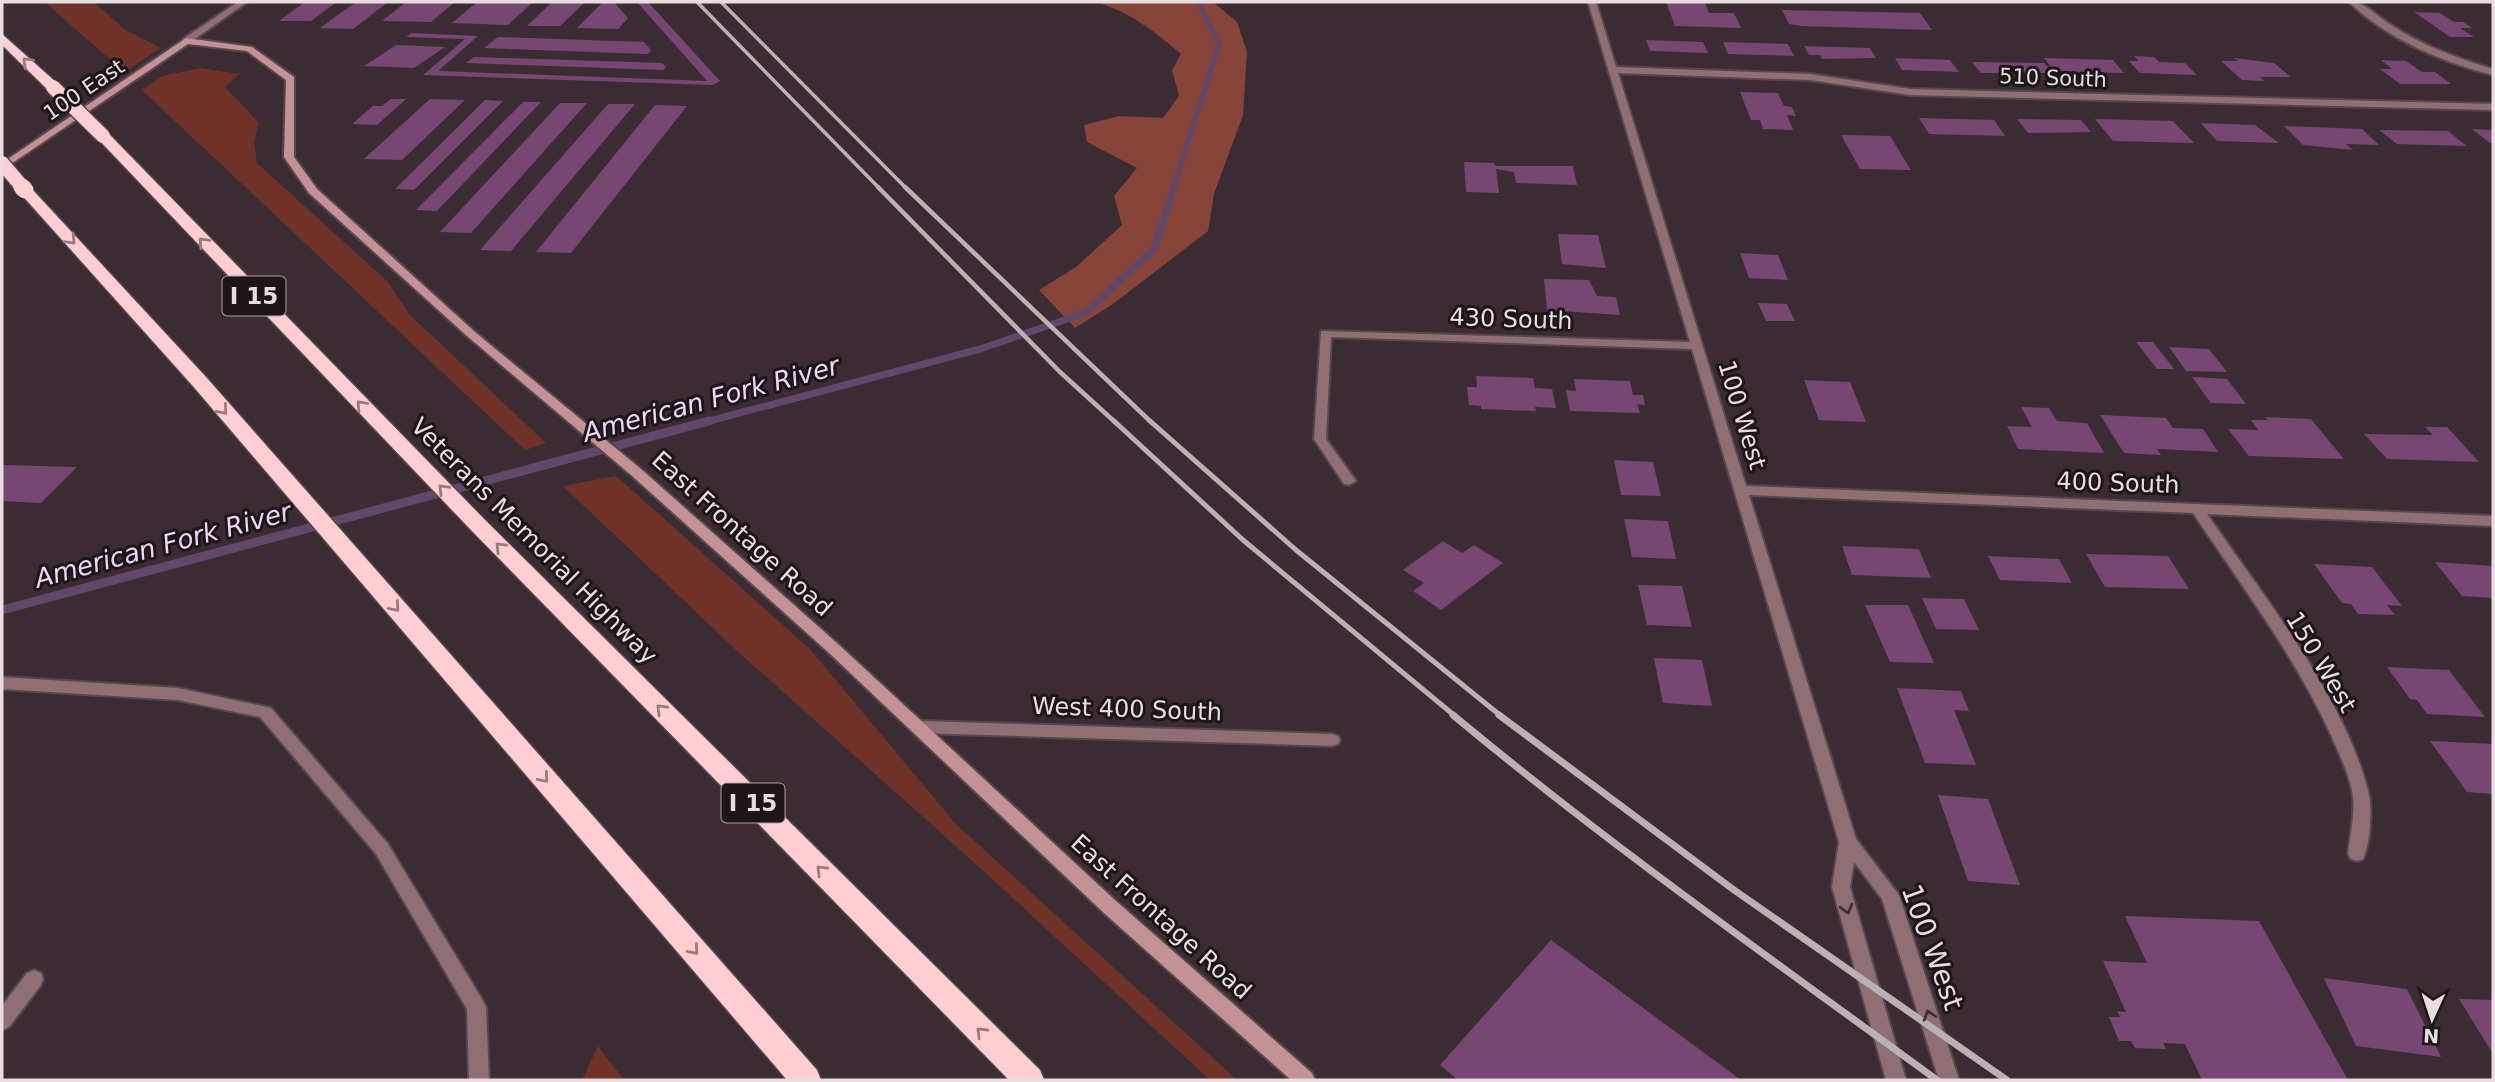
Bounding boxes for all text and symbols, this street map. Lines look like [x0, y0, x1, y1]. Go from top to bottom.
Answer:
street label: 100 East [39, 54, 129, 126]
one-way arrow [23, 58, 36, 71]
street label: 510 South [1999, 64, 2107, 92]
one-way arrow [63, 232, 75, 245]
one-way arrow [198, 237, 211, 250]
road number: I 15 [222, 276, 286, 316]
street label: 430 South [1449, 303, 1573, 335]
water label: American Fork River [578, 350, 845, 448]
street label: 100 West [1712, 357, 1772, 473]
one-way arrow [356, 400, 369, 413]
one-way arrow [215, 401, 227, 414]
street label: Veterans Memorial Highway [405, 412, 663, 670]
street label: East Frontage Road [646, 446, 838, 622]
street label: 400 South [2056, 467, 2180, 499]
one-way arrow [439, 485, 452, 498]
water label: American Fork River [30, 496, 297, 594]
one-way arrow [496, 543, 509, 556]
one-way arrow [387, 598, 399, 611]
street label: 150 West [2280, 607, 2362, 717]
street label: West 400 South [1032, 692, 1222, 726]
one-way arrow [656, 704, 669, 717]
one-way arrow [536, 770, 549, 783]
road number: I 15 [722, 783, 784, 822]
street label: East Frontage Road [1065, 829, 1257, 1005]
one-way arrow [816, 866, 829, 879]
street label: 100 West [1895, 880, 1970, 1014]
one-way arrow [1839, 902, 1853, 914]
one-way arrow [686, 942, 698, 955]
north arrow [2397, 984, 2467, 1054]
one-way arrow [1923, 1009, 1937, 1022]
text: N [2423, 1025, 2440, 1047]
one-way arrow [977, 1028, 989, 1040]

